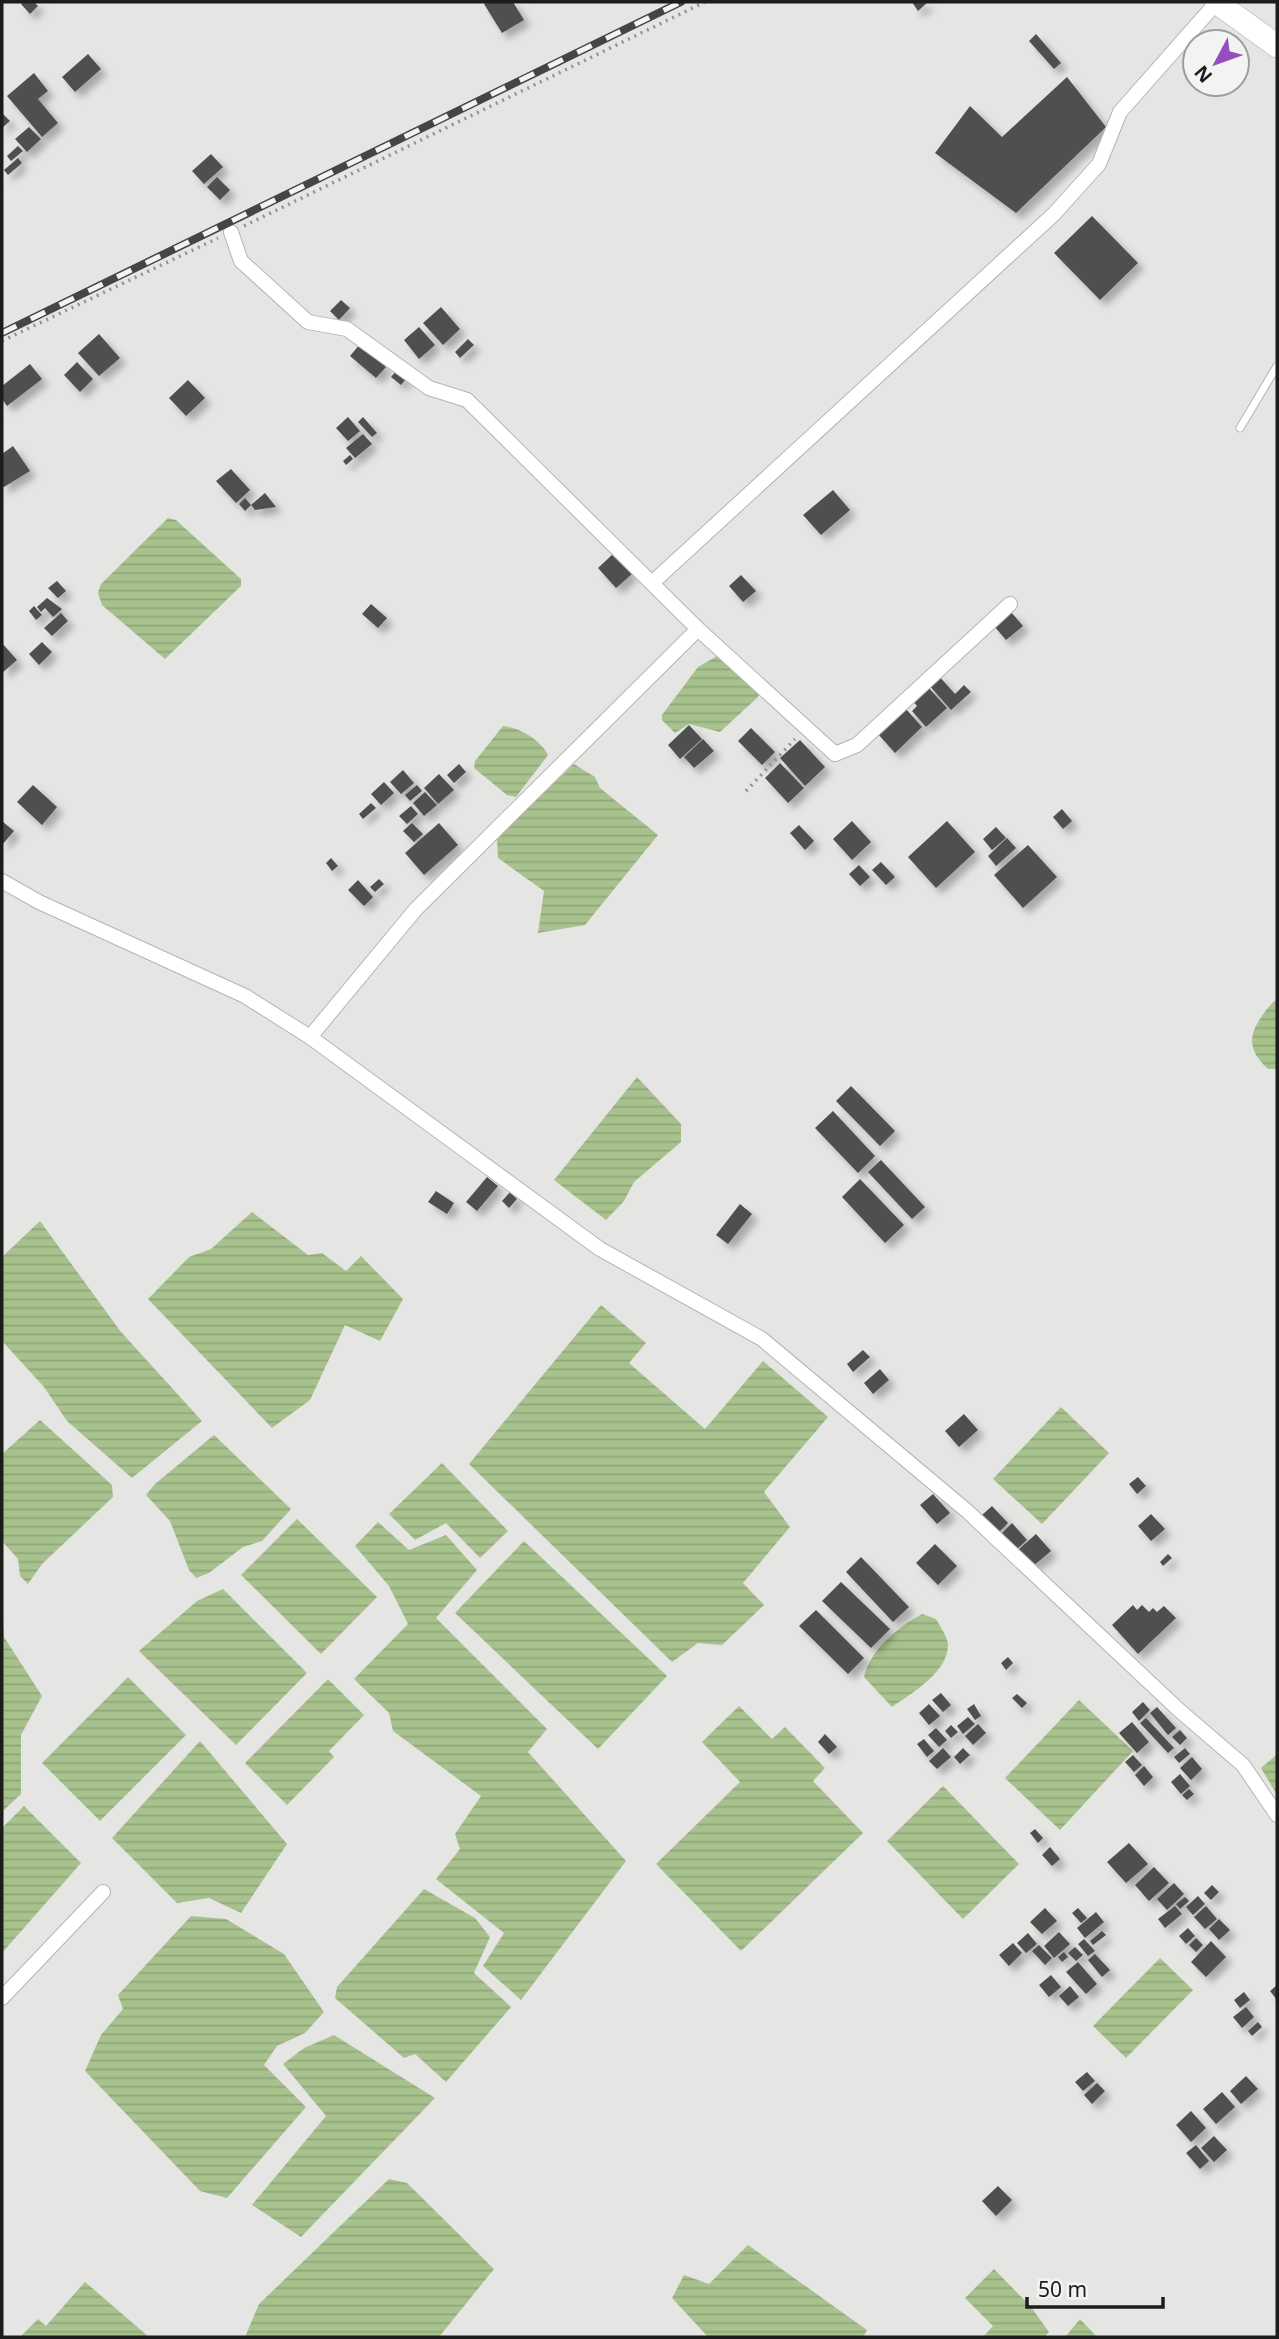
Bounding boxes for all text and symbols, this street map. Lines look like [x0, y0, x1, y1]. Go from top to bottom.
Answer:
north arrow [1181, 28, 1251, 98]
text: N [1188, 60, 1218, 89]
scale bar [1027, 2266, 1164, 2310]
text: 50 m [1038, 2275, 1087, 2303]

